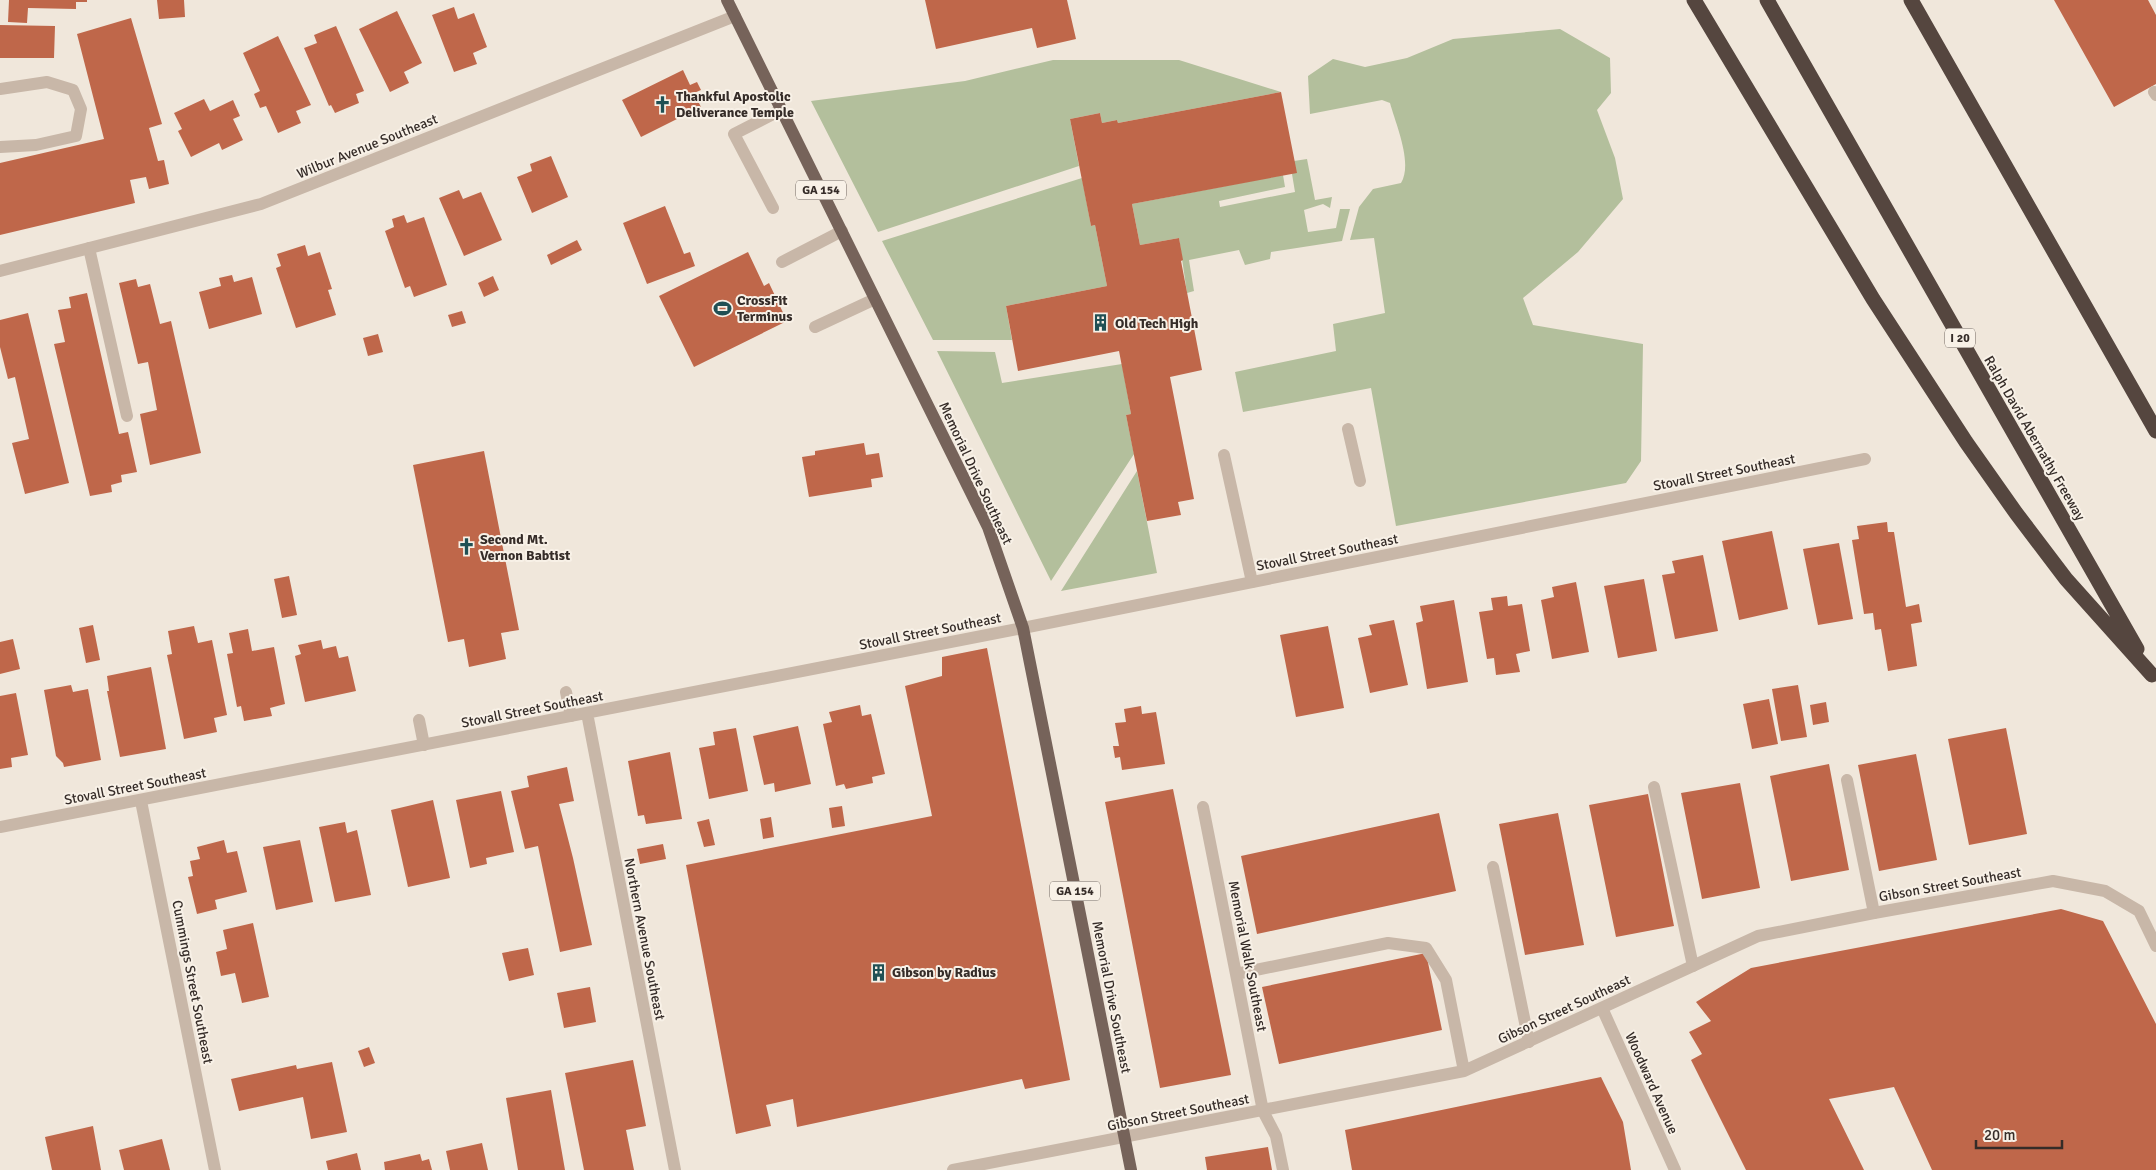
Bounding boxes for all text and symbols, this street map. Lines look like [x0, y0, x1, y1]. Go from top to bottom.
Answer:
place label: Thankful Apostolic Deliverance Temple [676, 88, 794, 121]
church icon: Thankful Apostolic Deliverance Temple [652, 94, 672, 114]
street label: Wilbur Avenue Southeast [294, 110, 440, 183]
road number: GA 154 [796, 180, 846, 200]
place label: CrossFit Terminus [737, 292, 792, 325]
sports icon: CrossFit Terminus [713, 298, 733, 318]
building icon: Old Tech High [1091, 313, 1111, 333]
place label: Old Tech High [1115, 315, 1199, 332]
road number: I 20 [1945, 328, 1975, 348]
street label: Ralph David Abernathy Freeway [1980, 353, 2089, 524]
street label: Memorial Drive Southeast [935, 399, 1016, 547]
street label: Stovall Street Southeast [1652, 450, 1797, 495]
street label: Stovall Street Southeast [1255, 530, 1400, 575]
place label: Second Mt. Vernon Babtist [480, 531, 571, 564]
church icon: Second Mt. Vernon Babtist [456, 537, 476, 557]
street label: Stovall Street Southeast [858, 609, 1003, 654]
street label: Stovall Street Southeast [460, 687, 605, 732]
street label: Stovall Street Southeast [63, 764, 208, 809]
street label: Northern Avenue Southeast [620, 857, 669, 1022]
street label: Gibson Street Southeast [1878, 864, 2023, 905]
street label: Memorial Walk Southeast [1225, 879, 1270, 1033]
road number: GA 154 [1050, 881, 1100, 900]
street label: Cummings Street Southeast [168, 899, 217, 1065]
street label: Memorial Drive Southeast [1088, 919, 1135, 1075]
building icon: Gibson by Radius [868, 962, 888, 982]
place label: Gibson by Radius [892, 964, 996, 981]
street label: Gibson Street Southeast [1495, 971, 1633, 1048]
street label: Woodward Avenue [1621, 1030, 1682, 1137]
street label: Gibson Street Southeast [1106, 1090, 1251, 1135]
scale bar [1976, 1118, 2062, 1150]
text: 20 m [1984, 1126, 2015, 1144]

